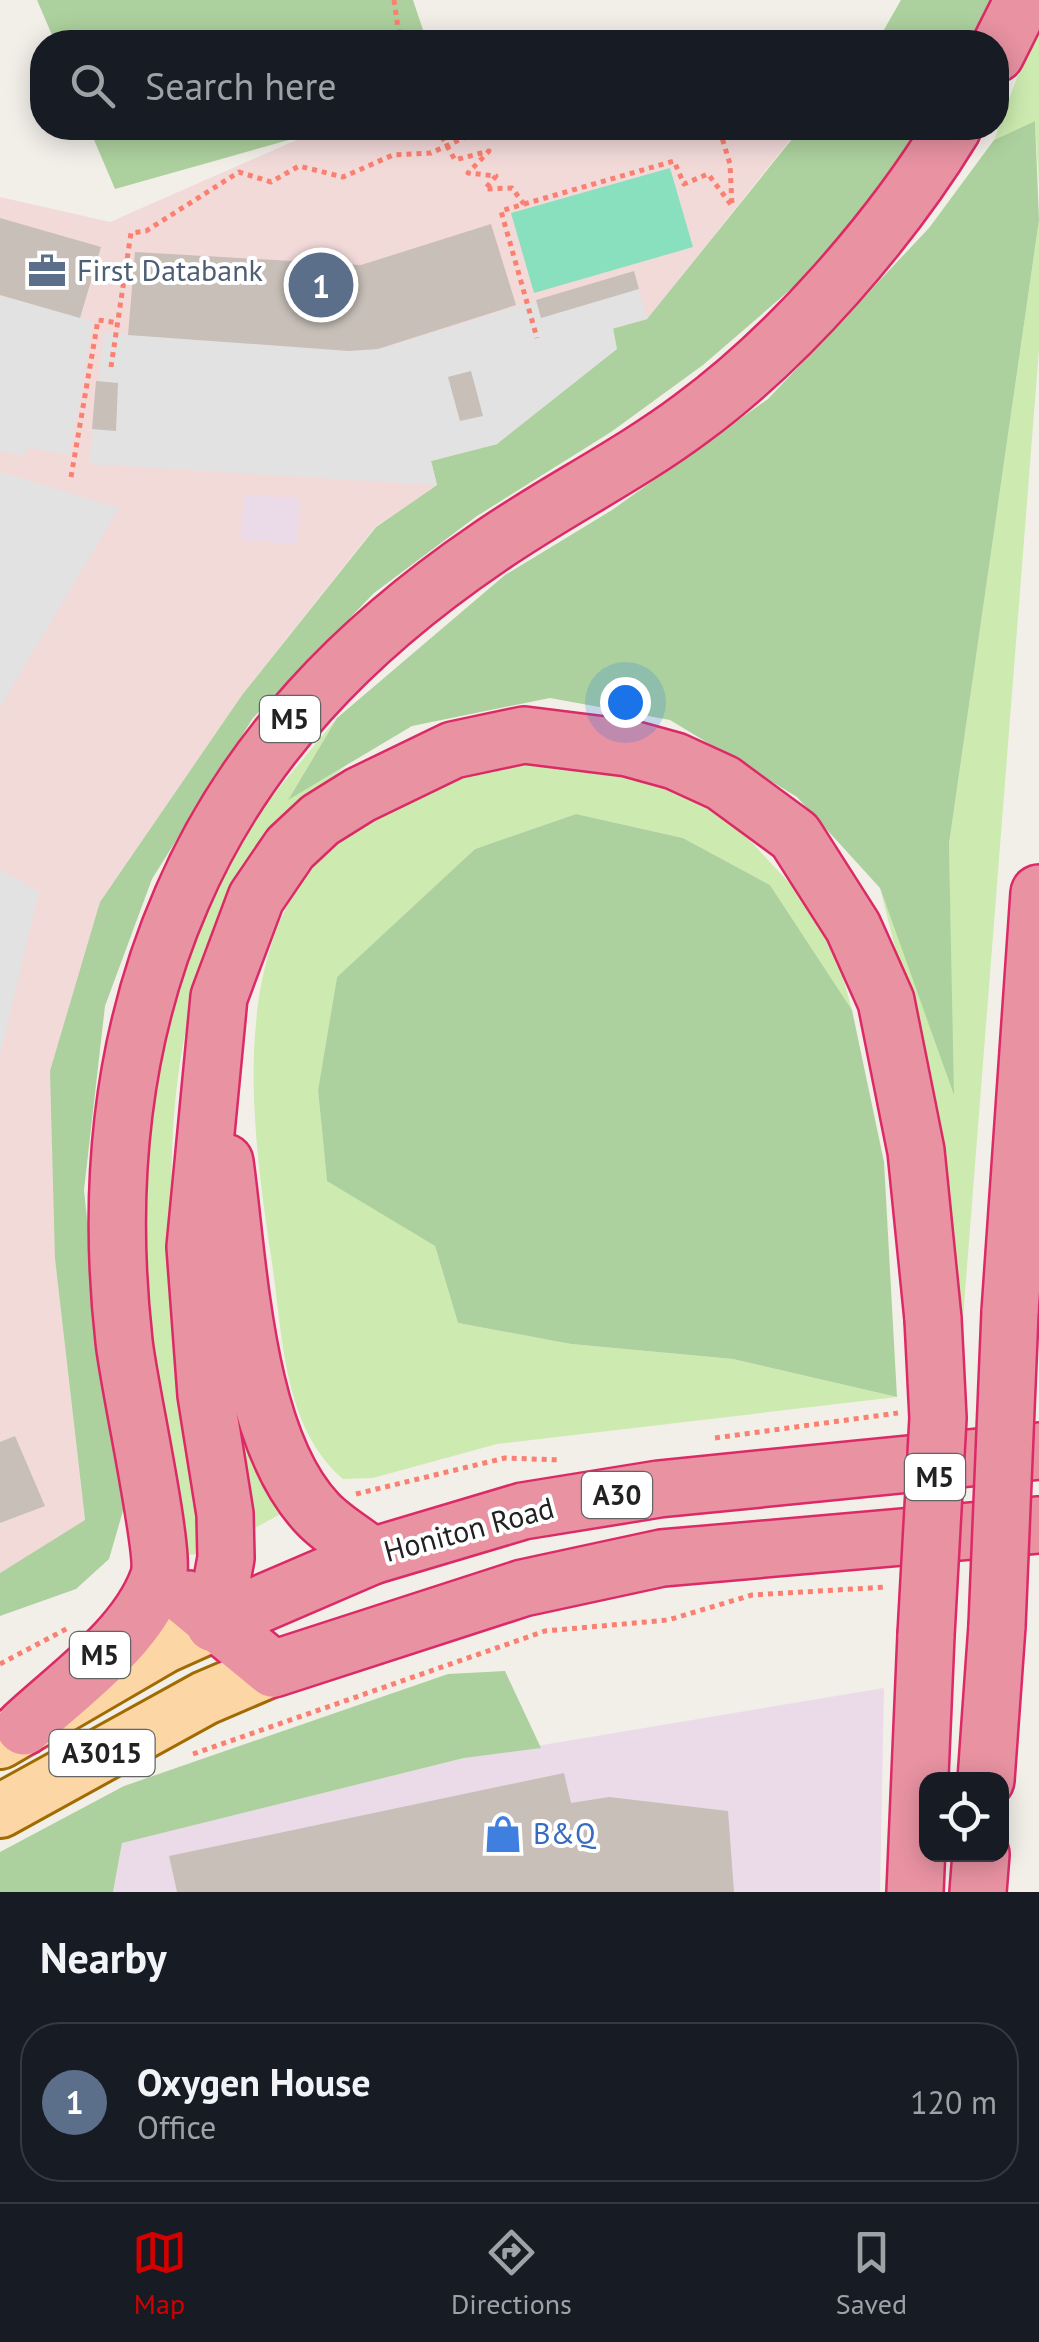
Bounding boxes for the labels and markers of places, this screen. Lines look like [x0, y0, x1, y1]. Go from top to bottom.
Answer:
pin: 1 [288, 248, 354, 322]
office icon: First Databank [26, 250, 68, 292]
place label: First Databank [77, 250, 264, 289]
shop icon: B&Q [482, 1813, 524, 1855]
place label: B&Q [533, 1813, 597, 1852]

